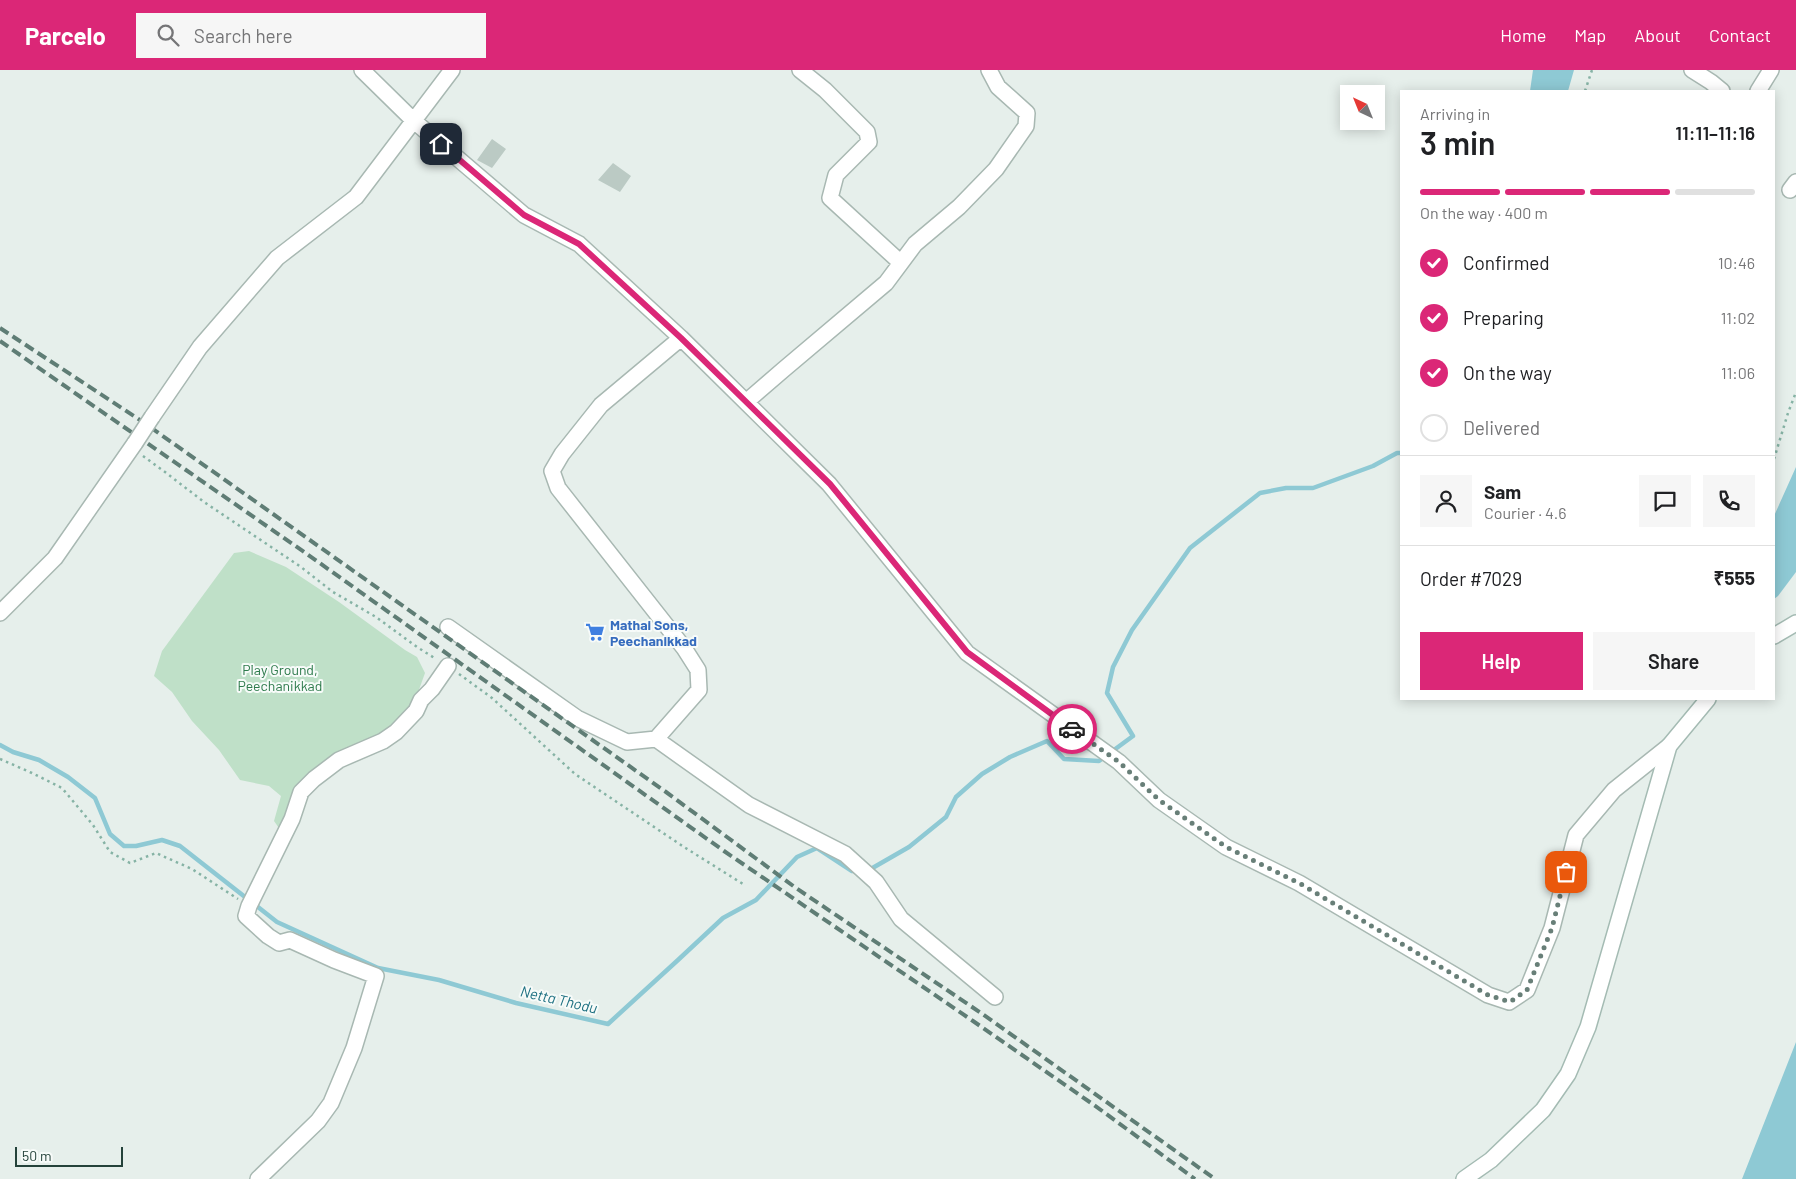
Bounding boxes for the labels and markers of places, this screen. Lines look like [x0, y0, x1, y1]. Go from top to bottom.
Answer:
pin [420, 123, 462, 165]
place label: Mathai Sons, Peechanikkad [610, 616, 697, 649]
supermarket icon: Mathai Sons, Peechanikkad [584, 621, 606, 643]
pin [1545, 851, 1587, 893]

